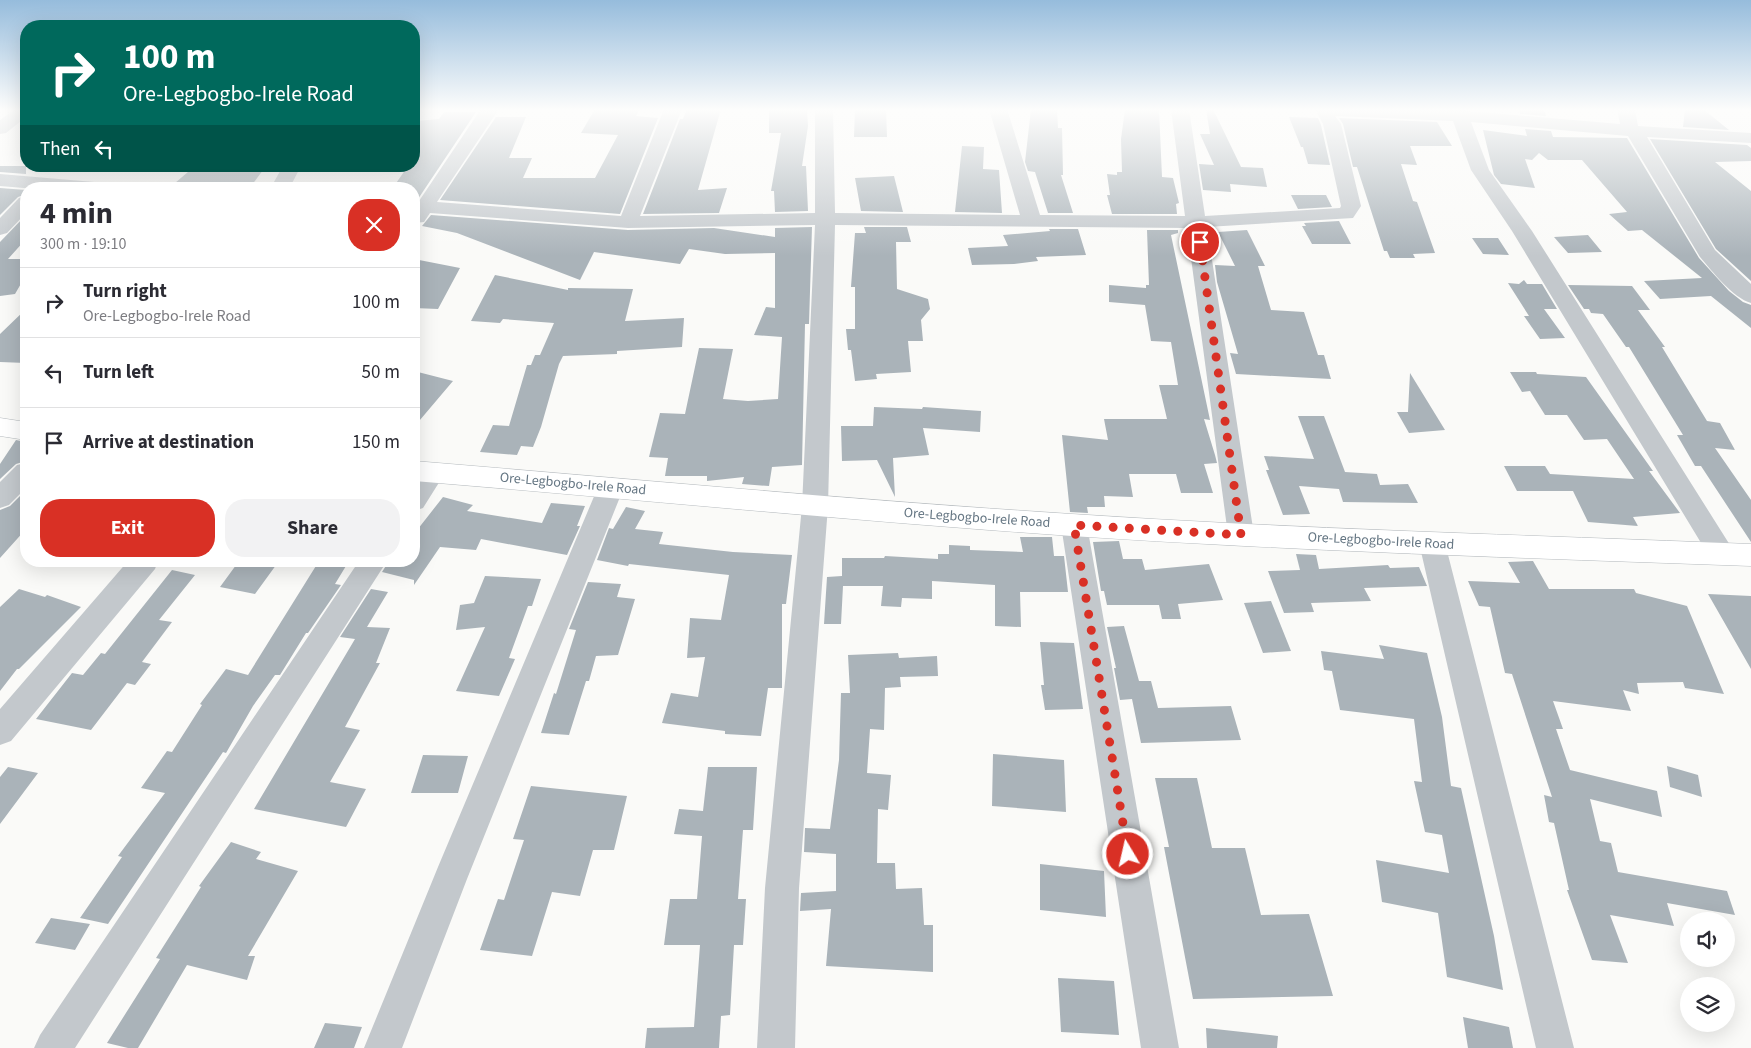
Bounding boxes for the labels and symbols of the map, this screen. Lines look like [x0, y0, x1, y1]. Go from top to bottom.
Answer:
pin [1179, 221, 1221, 263]
street label: Ore-Legbogbo-Irele Road [499, 468, 647, 500]
street label: Ore-Legbogbo-Irele Road [903, 503, 1051, 533]
street label: Ore-Legbogbo-Irele Road [1307, 527, 1455, 555]
position arrow [1101, 827, 1153, 879]

